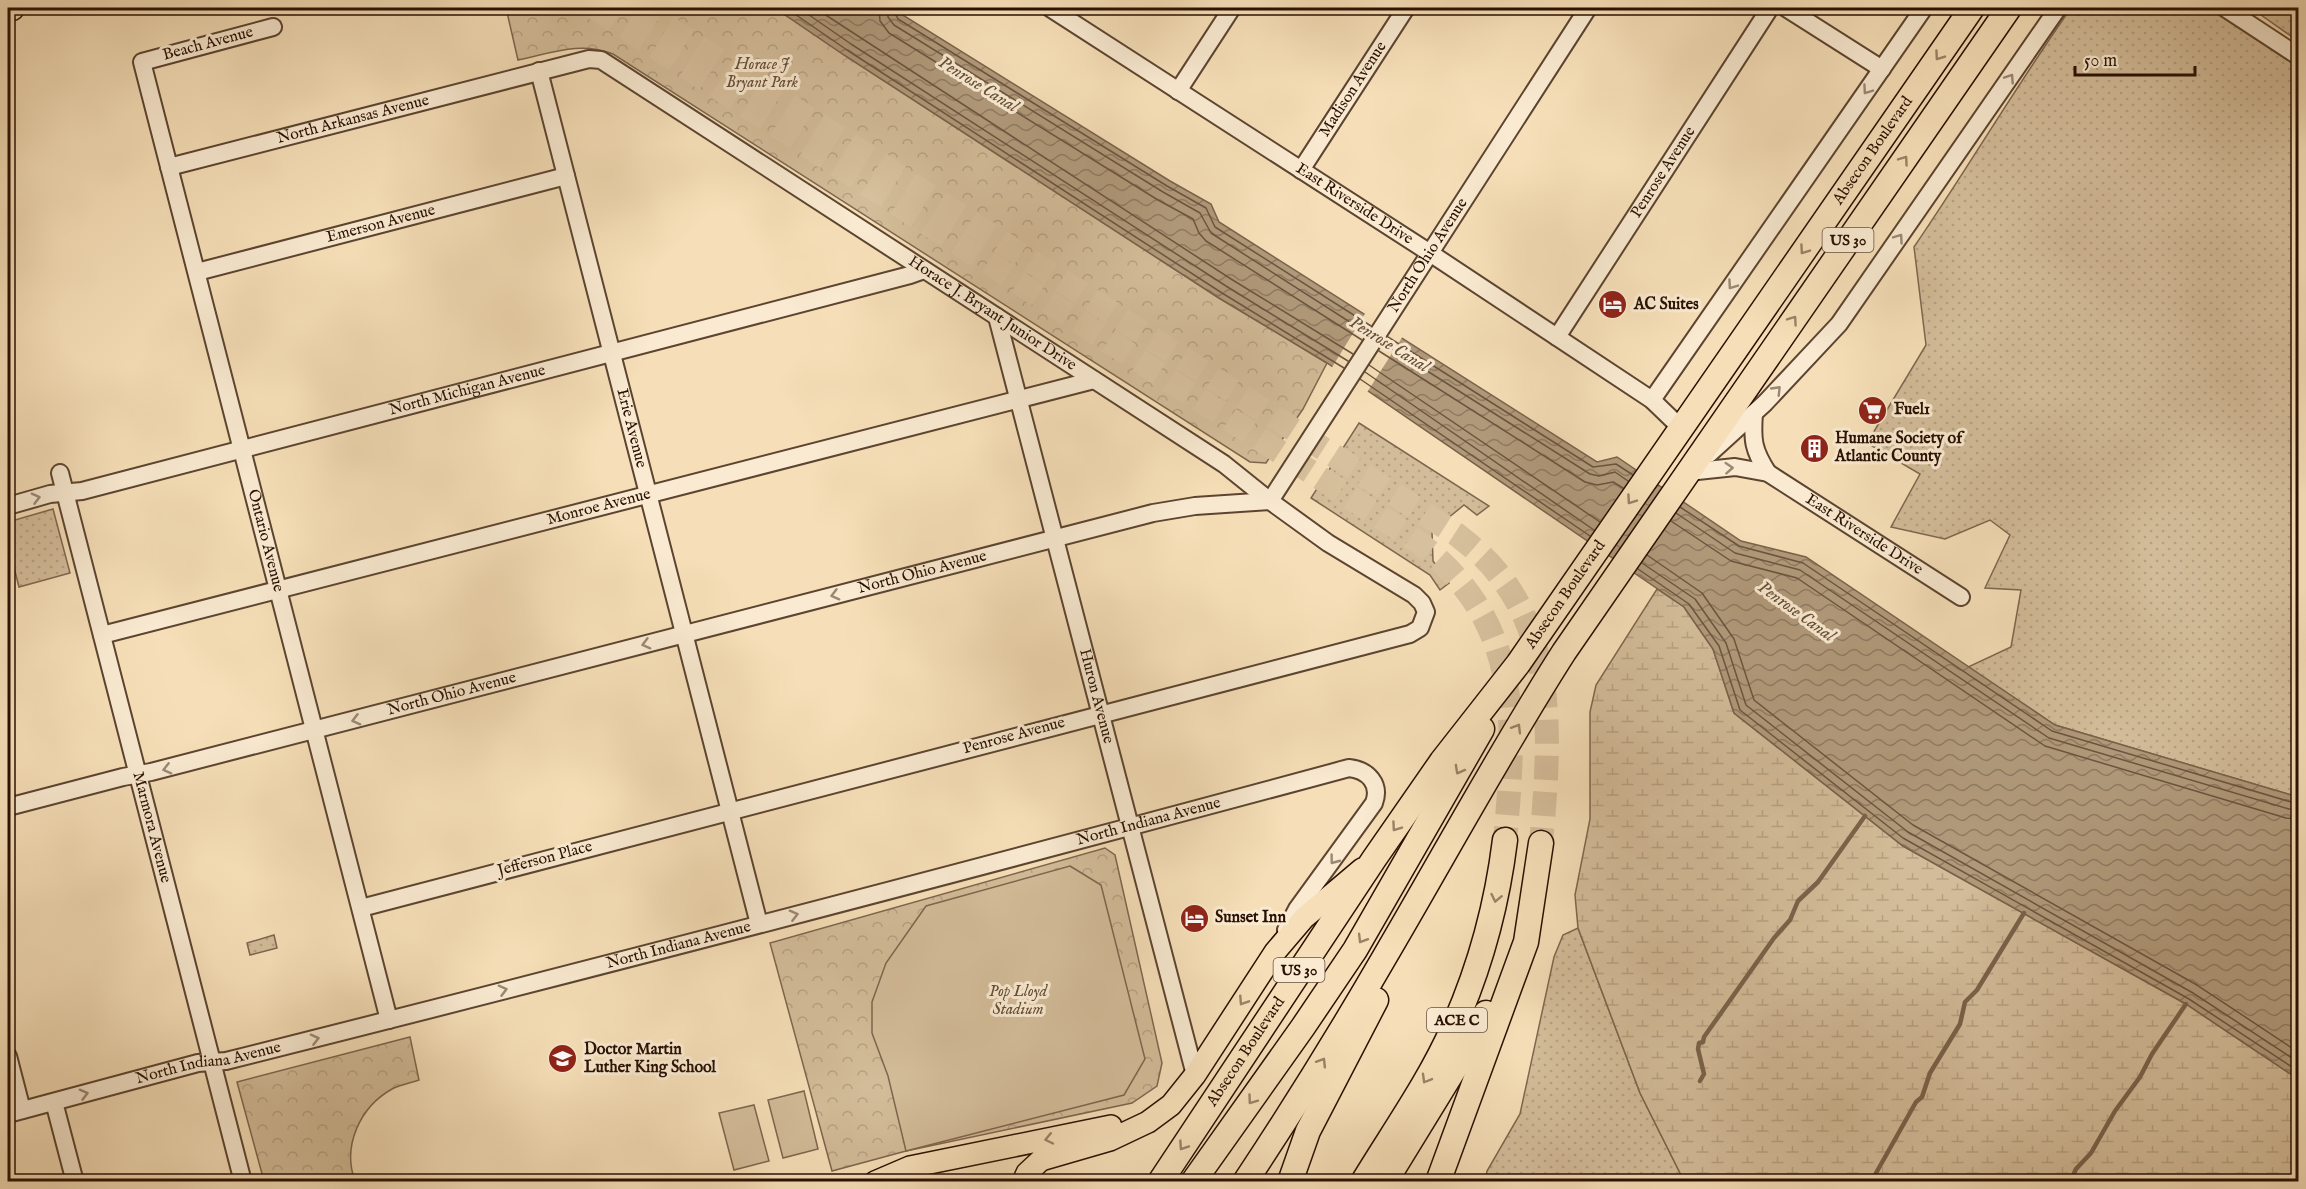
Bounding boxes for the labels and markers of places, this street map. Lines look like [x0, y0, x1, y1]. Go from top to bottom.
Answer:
hotel icon: AC Suites [1597, 289, 1629, 321]
place label: AC Suites [1633, 295, 1699, 315]
supermarket icon: Fuel1 [1857, 394, 1889, 426]
place label: Fuel1 [1894, 400, 1930, 420]
place label: Humane Society of Atlantic County [1834, 429, 1965, 467]
building icon: Humane Society of Atlantic County [1798, 432, 1830, 464]
hotel icon: Sunset Inn [1178, 902, 1210, 934]
place label: Sunset Inn [1215, 908, 1286, 928]
place label: Doctor Martin Luther King School [584, 1040, 717, 1078]
school or university icon: Doctor Martin Luther King School [547, 1043, 579, 1075]

